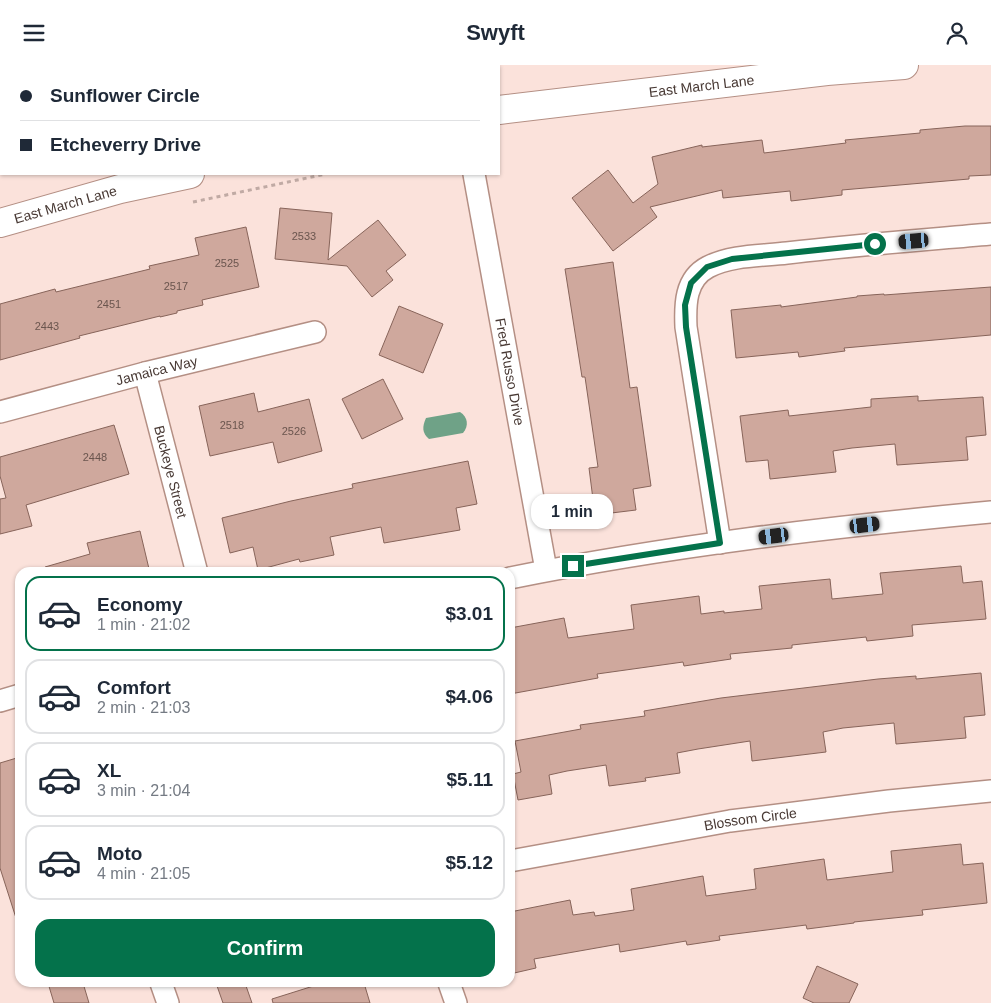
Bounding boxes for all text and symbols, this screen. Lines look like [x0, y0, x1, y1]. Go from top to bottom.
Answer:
icon: menu [20, 19, 48, 47]
icon: person [943, 19, 971, 47]
text: Swyft [466, 20, 525, 45]
street label: East March Lane [648, 72, 755, 100]
text: Sunflower Circle [50, 85, 200, 106]
text: Etcheverry Drive [50, 134, 201, 155]
street label: East March Lane [12, 182, 119, 227]
house number: 2533 [292, 230, 316, 242]
car [898, 232, 929, 250]
route start [864, 233, 886, 255]
house number: 2525 [215, 257, 239, 269]
house number: 2517 [164, 280, 188, 292]
house number: 2451 [97, 298, 121, 310]
street label: Fred Russo Drive [492, 317, 528, 427]
house number: 2443 [35, 320, 59, 332]
street label: Jamaica Way [114, 353, 199, 389]
house number: 2518 [220, 419, 244, 431]
street label: Buckeye Street [151, 424, 190, 520]
house number: 2526 [282, 425, 306, 437]
house number: 2448 [83, 451, 107, 463]
callout: 1 min [532, 493, 614, 529]
text: 1 min [551, 503, 593, 520]
car [849, 516, 880, 534]
car [758, 527, 789, 545]
route end [562, 555, 584, 577]
icon: car [37, 591, 82, 636]
text: Economy [97, 594, 183, 615]
text: $3.01 [445, 603, 493, 624]
text: 1 min · 21:02 [97, 616, 190, 633]
icon: car [37, 674, 82, 719]
text: Comfort [97, 677, 171, 698]
text: $4.06 [445, 686, 493, 707]
text: 2 min · 21:03 [97, 699, 190, 716]
icon: car [37, 757, 82, 802]
text: XL [97, 760, 121, 781]
text: $5.11 [447, 769, 493, 790]
text: 3 min · 21:04 [97, 782, 190, 799]
street label: Blossom Circle [703, 805, 798, 834]
icon: car [37, 840, 82, 885]
text: Moto [97, 843, 142, 864]
text: $5.12 [445, 852, 493, 873]
text: 4 min · 21:05 [97, 865, 190, 882]
button: Confirm [35, 919, 495, 977]

